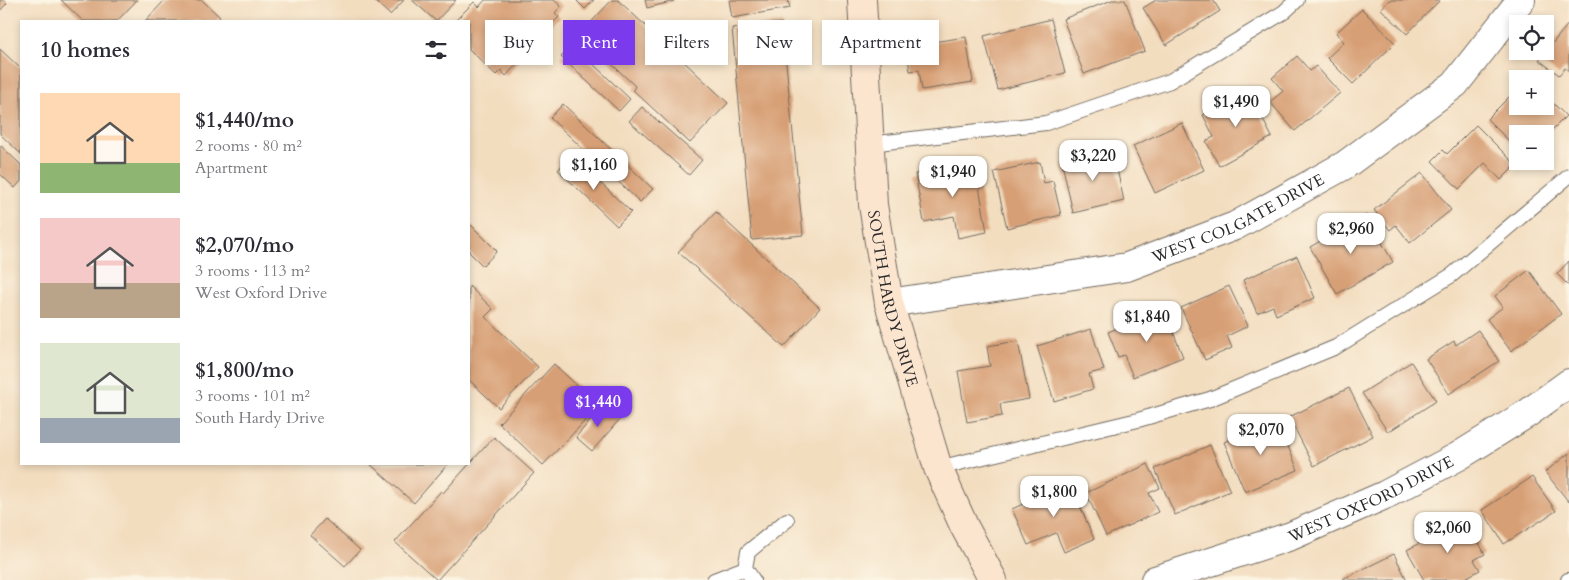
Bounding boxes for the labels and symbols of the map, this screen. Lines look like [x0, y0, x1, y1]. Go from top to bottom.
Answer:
pin: $1,490 [1195, 86, 1277, 128]
pin: $3,220 [1052, 140, 1134, 182]
pin: $1,160 [553, 148, 635, 191]
pin: $1,940 [912, 156, 994, 198]
street label: WEST COLGATE DRIVE [1148, 169, 1328, 269]
street label: SOUTH HARDY DRIVE [862, 209, 923, 390]
pin: $2,960 [1310, 212, 1392, 255]
pin: $1,840 [1106, 300, 1188, 343]
pin: $1,440 [557, 386, 639, 428]
pin: $2,070 [1220, 414, 1302, 456]
street label: WEST OXFORD DRIVE [1284, 451, 1458, 548]
pin: $1,800 [1013, 476, 1095, 518]
pin: $2,060 [1407, 512, 1489, 554]

